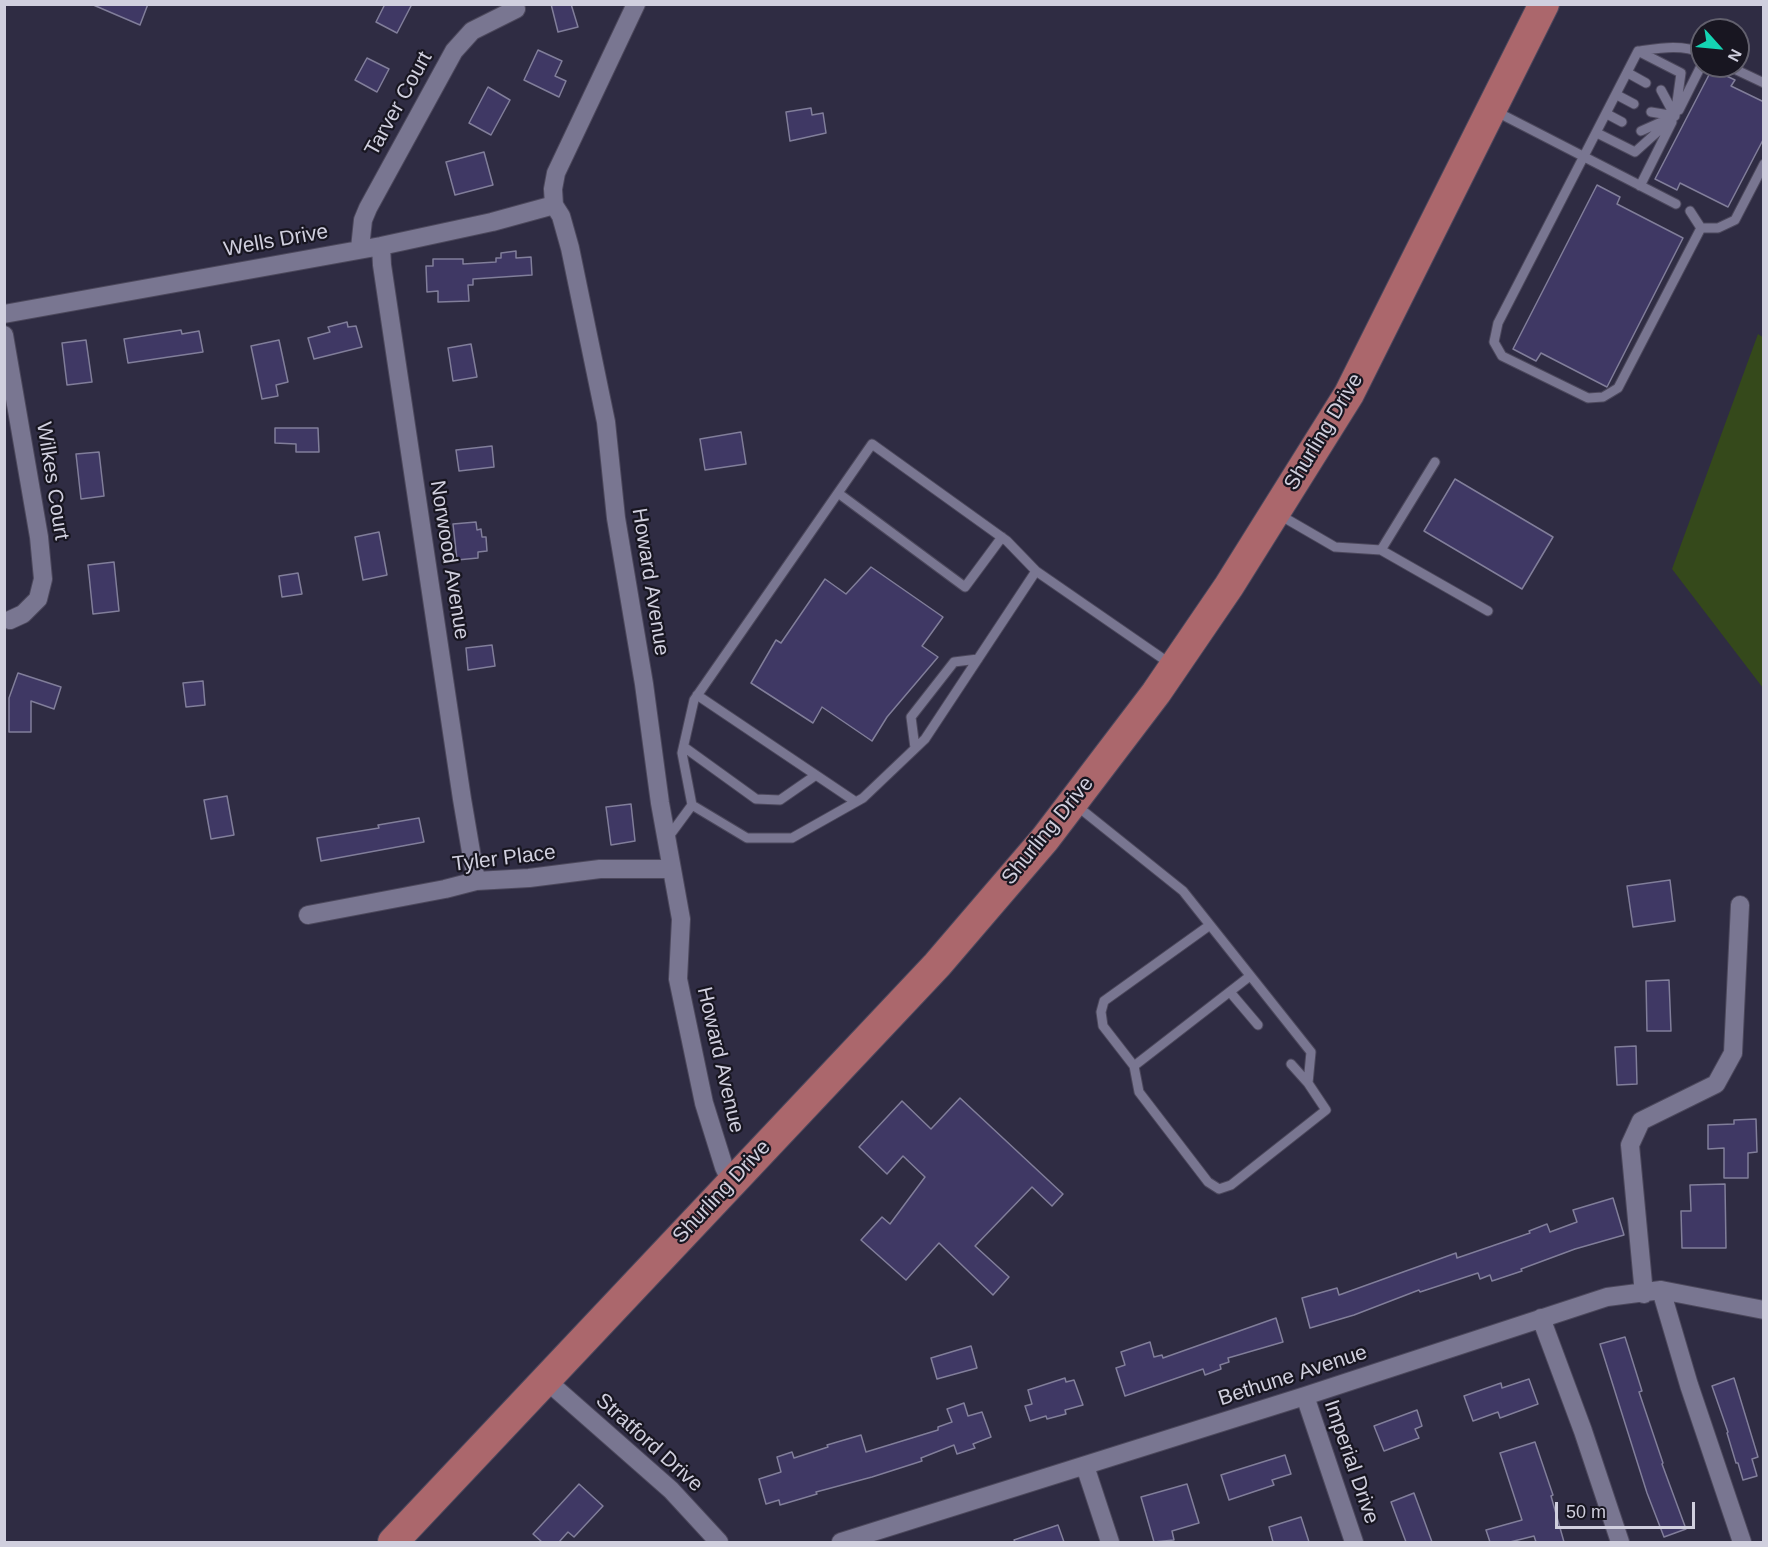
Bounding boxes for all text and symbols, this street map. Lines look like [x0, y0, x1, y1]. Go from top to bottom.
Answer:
north arrow [1690, 18, 1750, 78]
text: N [1725, 46, 1745, 65]
street label: Tarver Court [360, 47, 438, 161]
street label: Wells Drive [222, 219, 330, 263]
street label: Shurling Drive [1279, 369, 1369, 495]
street label: Wilkes Court [30, 420, 74, 542]
street label: Norwood Avenue [424, 479, 474, 641]
street label: Howard Avenue [626, 506, 674, 658]
street label: Shurling Drive [997, 772, 1099, 890]
street label: Tyler Place [451, 840, 557, 878]
street label: Howard Avenue [691, 985, 749, 1135]
street label: Shurling Drive [668, 1135, 776, 1249]
street label: Bethune Avenue [1215, 1340, 1371, 1412]
street label: Stratford Drive [590, 1388, 708, 1498]
street label: Imperial Drive [1318, 1397, 1384, 1527]
scale bar [1558, 1490, 1698, 1528]
text: 50 m [1566, 1502, 1606, 1522]

